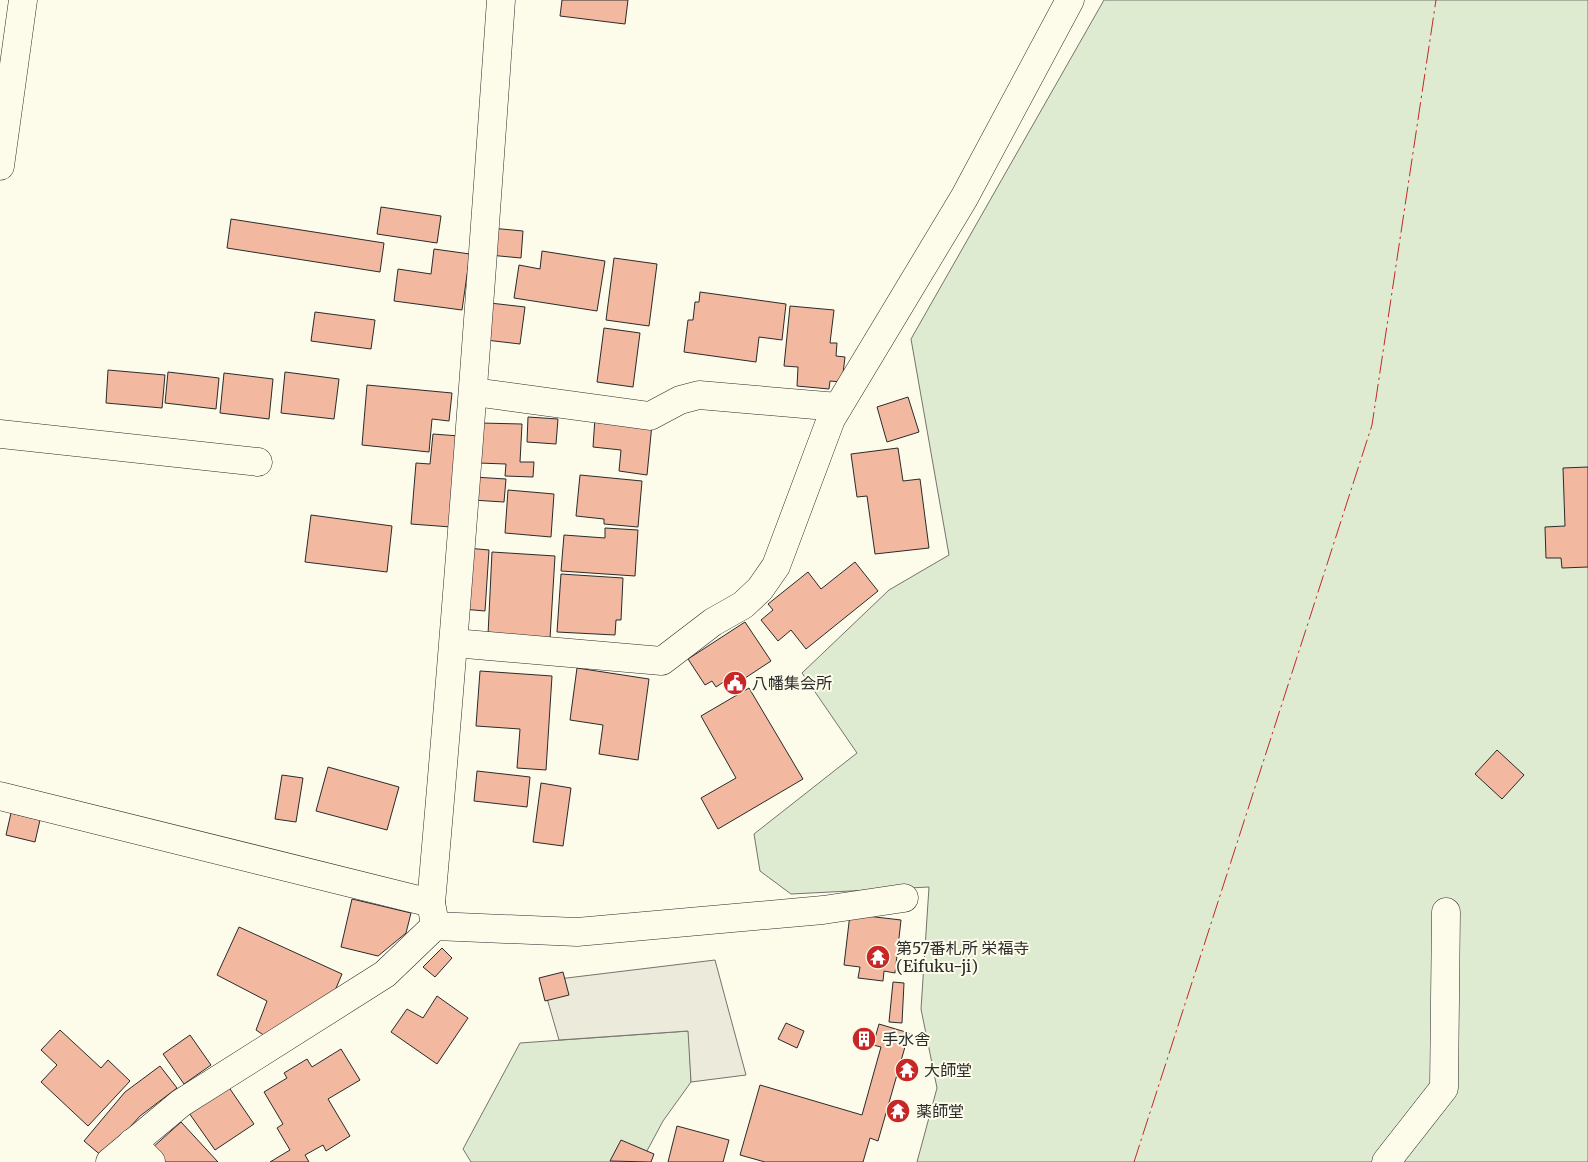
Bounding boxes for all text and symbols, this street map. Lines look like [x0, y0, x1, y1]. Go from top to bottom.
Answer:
public building icon: 八幡集会所 [722, 670, 748, 696]
place label: 八幡集会所 [752, 673, 832, 693]
place label: 第57番札所 栄福寺 (Eifuku-ji) [896, 938, 1030, 976]
temple icon: 第57番札所 栄福寺 (Eifuku-ji) [865, 944, 891, 970]
building icon: 手水舎 [851, 1026, 877, 1052]
place label: 手水舎 [882, 1029, 930, 1049]
temple icon: 大師堂 [894, 1057, 920, 1083]
place label: 大師堂 [924, 1060, 972, 1080]
temple icon: 薬師堂 [885, 1098, 911, 1124]
place label: 薬師堂 [916, 1101, 964, 1121]

